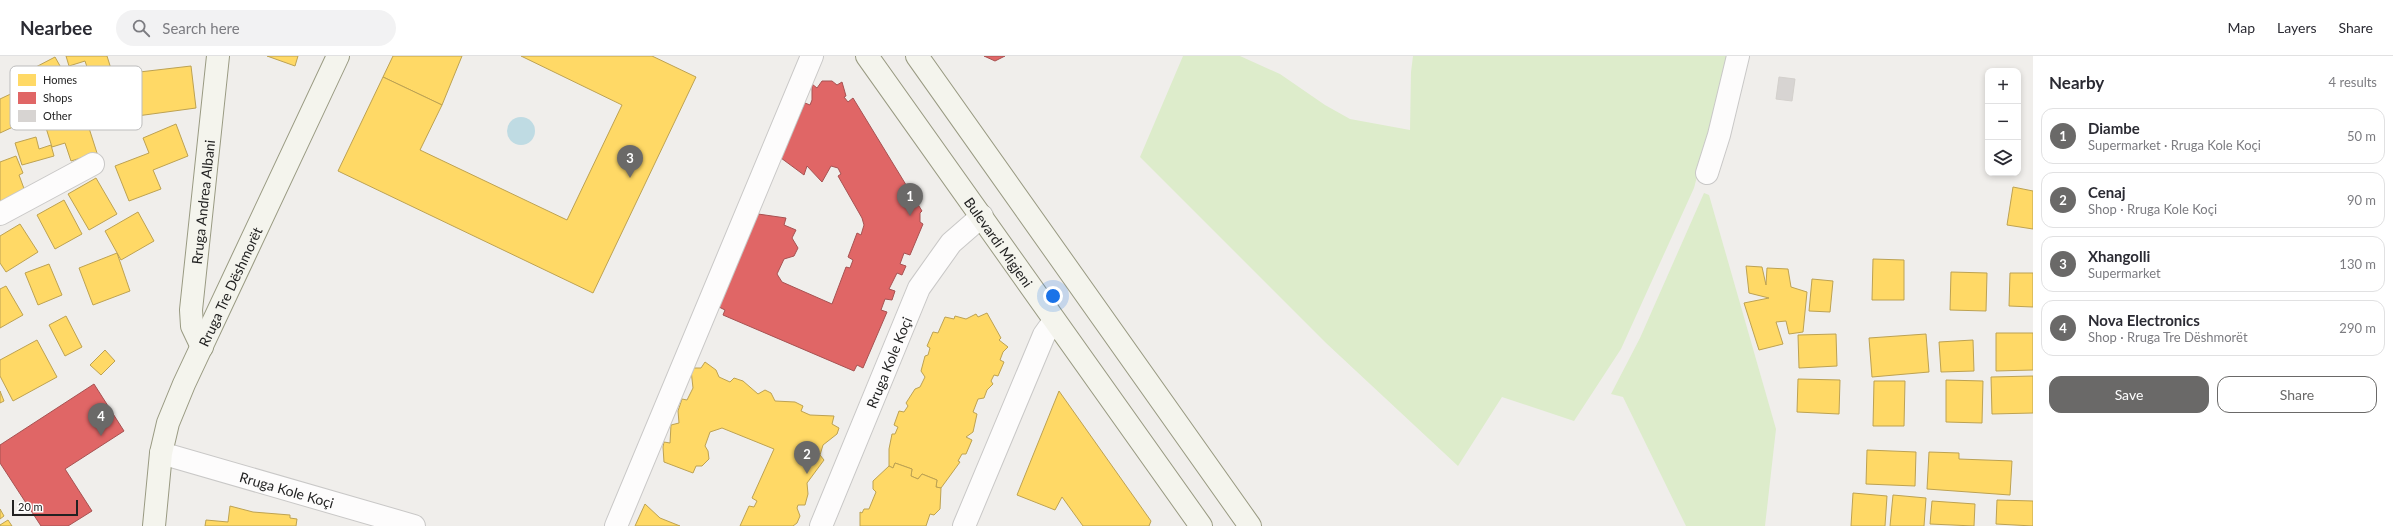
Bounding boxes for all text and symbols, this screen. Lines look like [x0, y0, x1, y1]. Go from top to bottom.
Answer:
search box [116, 10, 396, 46]
text: Nearbee [20, 16, 92, 39]
icon: search [130, 17, 152, 39]
text: Search here [162, 19, 240, 37]
text: Map [2227, 19, 2255, 36]
text: Layers [2277, 19, 2317, 36]
text: Share [2339, 19, 2373, 36]
legend [10, 66, 142, 130]
map controls [1985, 68, 2021, 176]
button: + [1985, 68, 2021, 104]
text: Nearby [2049, 72, 2104, 93]
text: Homes [43, 73, 77, 86]
text: 4 results [2329, 74, 2377, 90]
text: Shops [43, 91, 72, 104]
button: − [1985, 104, 2021, 140]
text: Other [43, 109, 72, 122]
text: Diambe [2088, 119, 2140, 137]
text: 1 [2059, 128, 2067, 144]
text: 50 m [2347, 128, 2376, 144]
text: Supermarket · Rruga Kole Koçi [2088, 137, 2261, 153]
street label: Rruga Andrea Albani [187, 139, 218, 265]
button: layers [1985, 140, 2021, 176]
pin: 3 [617, 145, 643, 178]
pin: 1 [897, 183, 923, 216]
text: Cenaj [2088, 183, 2126, 201]
text: 2 [2059, 192, 2067, 208]
text: 90 m [2347, 192, 2376, 208]
street label: Bulevardi Migjeni [961, 194, 1037, 290]
text: Shop · Rruga Kole Koçi [2088, 201, 2217, 217]
street label: Rruga Tre Dëshmorët [194, 224, 265, 349]
text: Xhangolli [2088, 247, 2150, 265]
text: 3 [2059, 256, 2067, 272]
text: 130 m [2339, 256, 2376, 272]
text: Supermarket [2088, 265, 2161, 281]
your location [1043, 286, 1063, 306]
text: Nova Electronics [2088, 311, 2200, 329]
street label: Rruga Kole Koçi [862, 314, 915, 411]
text: 4 [2059, 320, 2067, 336]
text: 290 m [2339, 320, 2376, 336]
text: Shop · Rruga Tre Dëshmorët [2088, 329, 2248, 345]
button: Save [2049, 376, 2209, 413]
button: Share [2217, 376, 2377, 413]
pin: 4 [88, 403, 114, 436]
pin: 2 [794, 441, 820, 474]
street label: Rruga Kole Koçi [238, 468, 336, 511]
scale bar [12, 498, 78, 517]
text: 20 m [18, 500, 43, 513]

